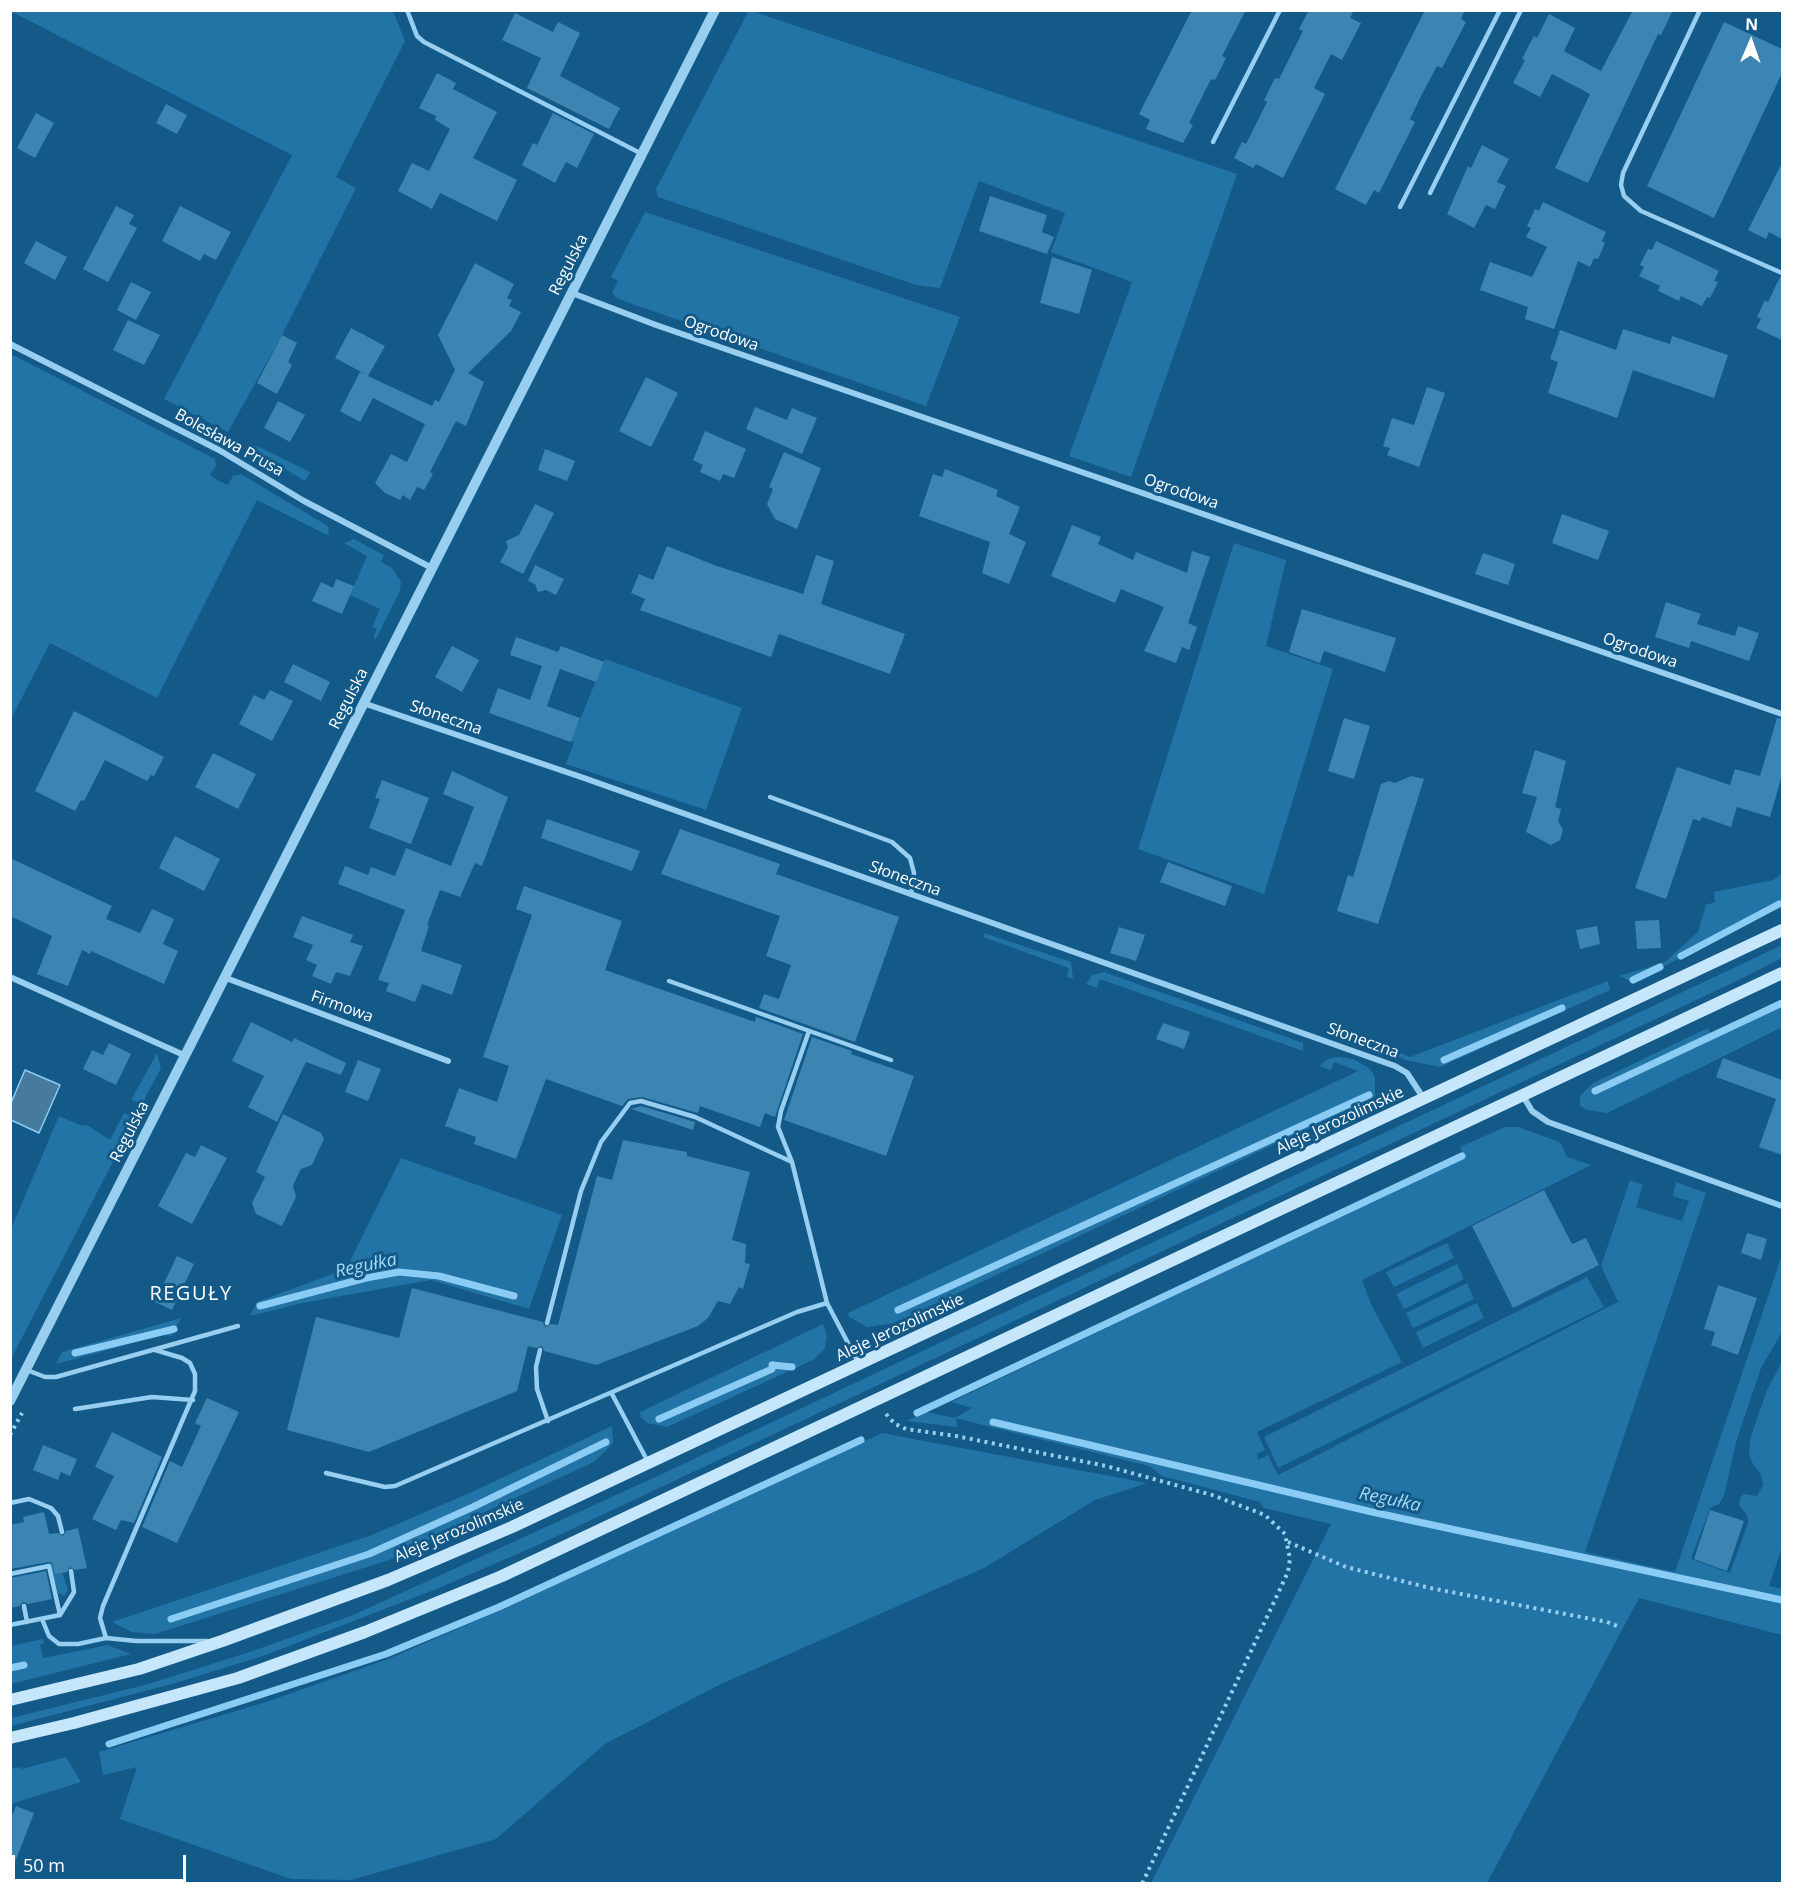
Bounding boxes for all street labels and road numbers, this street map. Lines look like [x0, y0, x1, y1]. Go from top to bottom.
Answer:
street label: Regulska [545, 231, 593, 299]
street label: Ogrodowa [681, 312, 761, 356]
street label: Bolesława Prusa [171, 405, 287, 481]
street label: Ogrodowa [1141, 470, 1221, 514]
street label: Ogrodowa [1600, 629, 1680, 673]
street label: Regulska [325, 665, 373, 733]
street label: Słoneczna [407, 697, 485, 739]
street label: Słoneczna [866, 857, 944, 901]
street label: Firmowa [308, 987, 376, 1027]
street label: Słoneczna [1324, 1019, 1402, 1063]
street label: Aleje Jerozolimskie [1273, 1083, 1407, 1159]
street label: Regulska [106, 1098, 154, 1166]
street label: Aleje Jerozolimskie [833, 1290, 967, 1366]
street label: Aleje Jerozolimskie [391, 1495, 527, 1567]

